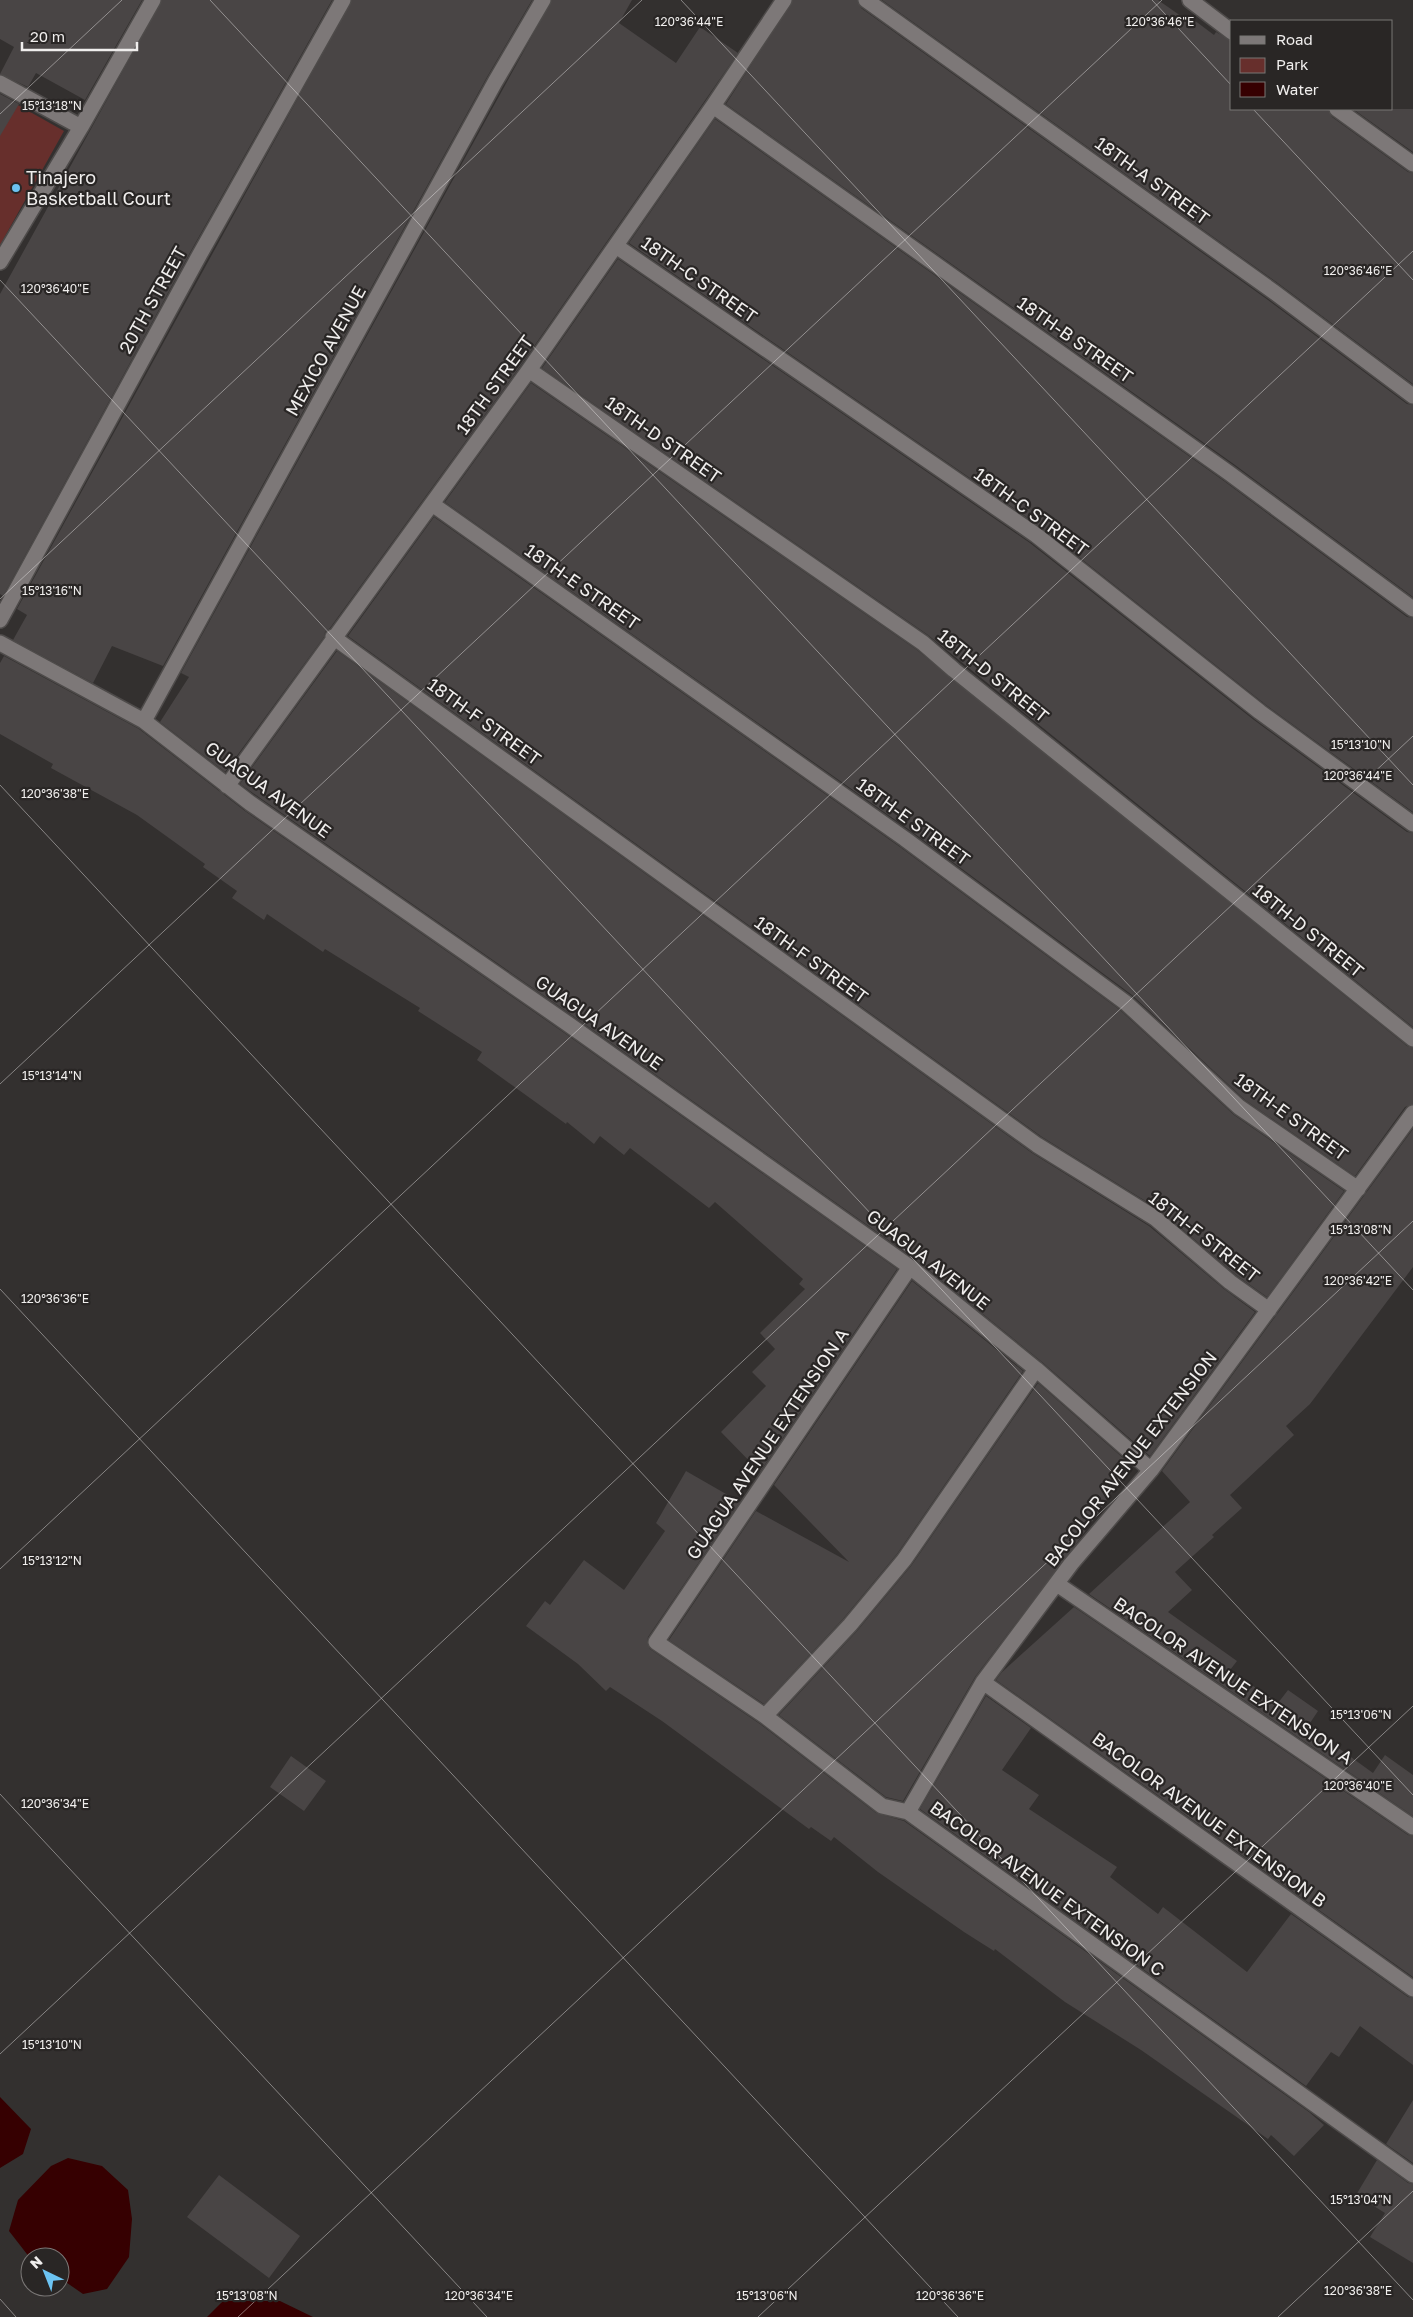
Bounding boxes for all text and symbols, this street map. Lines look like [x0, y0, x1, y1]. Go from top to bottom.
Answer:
text: 120°36'44"E [655, 14, 723, 29]
text: 120°36'46"E [1126, 14, 1194, 29]
scale bar [22, 20, 138, 52]
legend [1230, 20, 1393, 110]
text: 20 m [30, 27, 65, 45]
text: Road [1276, 30, 1313, 48]
text: Park [1276, 55, 1309, 73]
text: Water [1276, 80, 1319, 98]
text: 15°13'18"N [22, 98, 82, 113]
street label: 18TH-A STREET [1091, 131, 1214, 229]
place label: Tinajero Basketball Court [26, 166, 171, 209]
marker: Tinajero Basketball Court [10, 182, 22, 194]
street label: 18TH-C STREET [637, 231, 762, 327]
street label: 20TH STREET [114, 242, 191, 357]
text: 120°36'46"E [1324, 263, 1392, 278]
text: 120°36'40"E [21, 281, 89, 296]
street label: MEXICO AVENUE [280, 282, 370, 419]
street label: 18TH-B STREET [1014, 291, 1138, 387]
street label: 18TH STREET [451, 331, 538, 438]
street label: 18TH-D STREET [601, 391, 726, 487]
street label: 18TH-C STREET [970, 462, 1093, 560]
street label: 18TH-E STREET [521, 538, 644, 634]
text: 15°13'16"N [22, 583, 82, 598]
street label: 18TH-D STREET [934, 624, 1054, 727]
street label: 18TH-F STREET [424, 673, 546, 770]
street label: GUAGUA AVENUE [201, 736, 336, 842]
text: 15°13'10"N [1331, 737, 1391, 752]
text: 120°36'44"E [1324, 768, 1392, 783]
street label: 18TH-E STREET [853, 773, 975, 870]
text: 120°36'38"E [21, 786, 89, 801]
street label: 18TH-D STREET [1249, 879, 1369, 982]
street label: 18TH-F STREET [751, 911, 873, 1008]
street label: GUAGUA AVENUE [532, 970, 667, 1074]
text: 15°13'14"N [22, 1068, 82, 1083]
street label: 18TH-E STREET [1231, 1068, 1353, 1165]
street label: 18TH-F STREET [1145, 1186, 1264, 1286]
street label: GUAGUA AVENUE [863, 1204, 995, 1314]
text: 15°13'08"N [1330, 1222, 1392, 1237]
text: 120°36'42"E [1324, 1273, 1392, 1288]
text: 120°36'36"E [21, 1291, 89, 1306]
street label: GUAGUA AVENUE EXTENSION A [681, 1324, 853, 1563]
street label: BACOLOR AVENUE EXTENSION [1039, 1346, 1221, 1570]
text: 15°13'12"N [22, 1553, 82, 1568]
street label: BACOLOR AVENUE EXTENSION A [1110, 1592, 1357, 1769]
text: 15°13'06"N [1330, 1707, 1392, 1722]
street label: BACOLOR AVENUE EXTENSION B [1088, 1727, 1331, 1911]
text: 120°36'40"E [1324, 1778, 1392, 1793]
text: 120°36'34"E [21, 1796, 89, 1811]
street label: BACOLOR AVENUE EXTENSION C [926, 1796, 1169, 1981]
text: 15°13'10"N [22, 2037, 82, 2052]
text: 15°13'04"N [1330, 2192, 1392, 2207]
north arrow [20, 2247, 70, 2297]
text: N [26, 2252, 45, 2272]
text: 120°36'38"E [1324, 2283, 1392, 2298]
text: 15°13'08"N [216, 2288, 278, 2303]
text: 120°36'34"E [445, 2288, 513, 2303]
text: 15°13'06"N [736, 2288, 798, 2303]
text: 120°36'36"E [916, 2288, 984, 2303]

